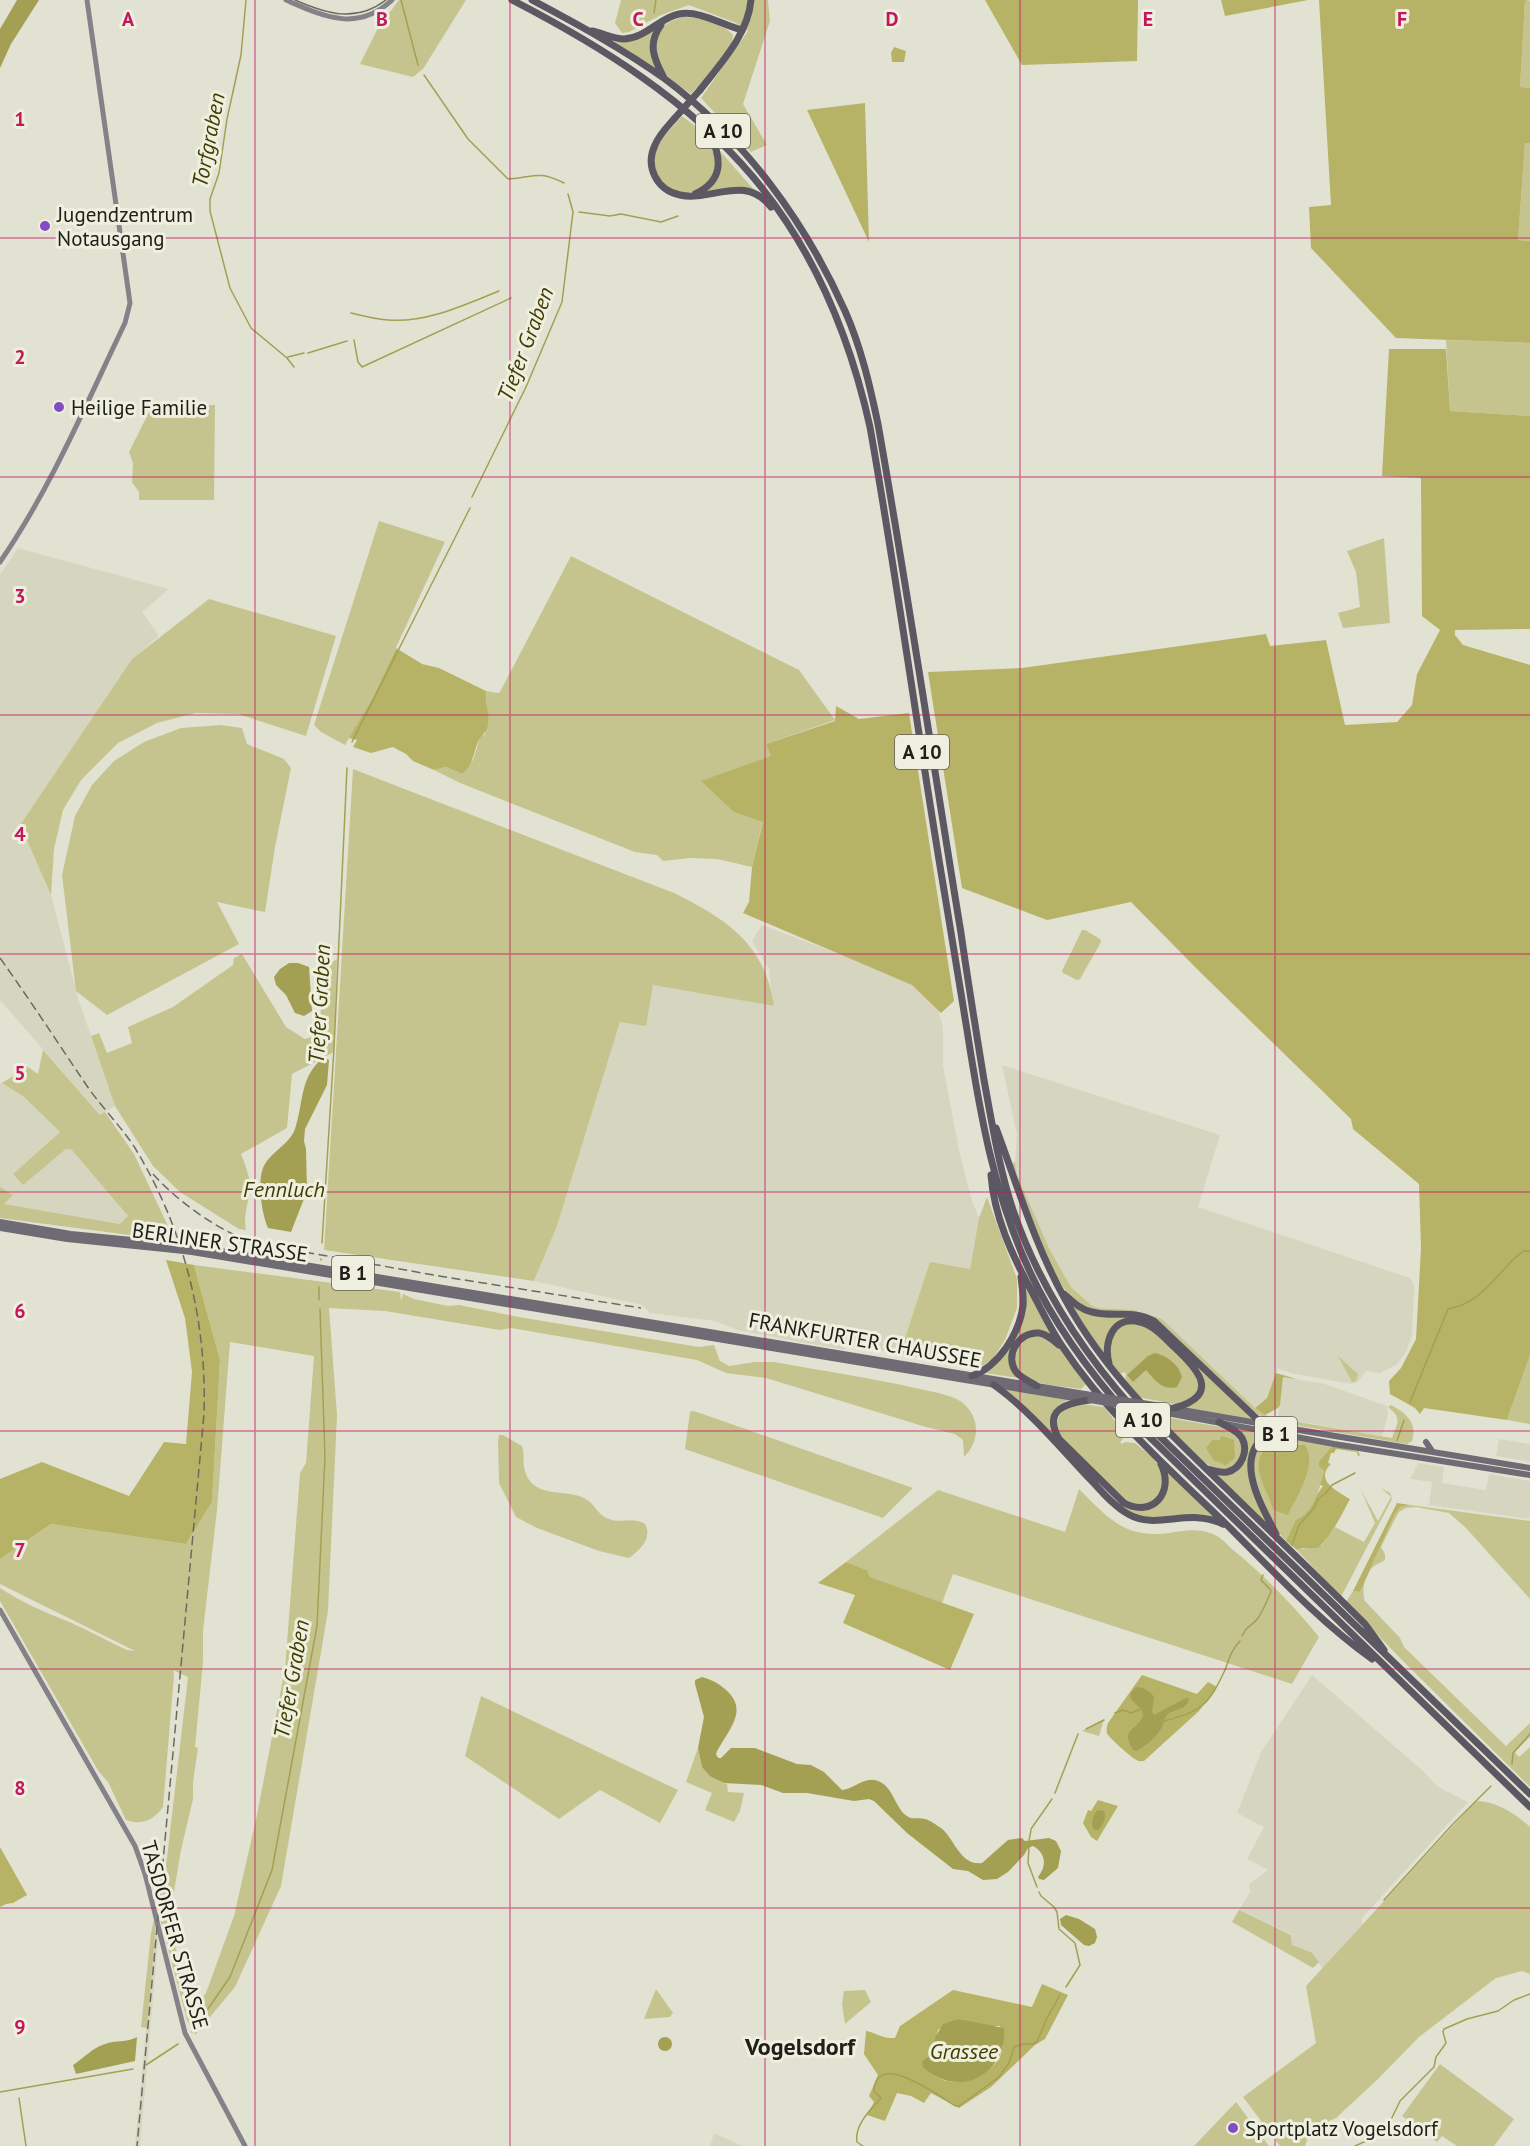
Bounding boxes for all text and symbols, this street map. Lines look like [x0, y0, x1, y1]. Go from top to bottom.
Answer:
text: A [122, 6, 135, 32]
text: B [376, 6, 388, 32]
text: C [632, 6, 644, 32]
text: D [886, 6, 899, 32]
text: E [1143, 6, 1153, 32]
text: F [1397, 6, 1407, 32]
water label: Torfgraben [185, 90, 231, 190]
text: 1 [14, 106, 26, 132]
road number: A 10 [696, 114, 750, 148]
place label: Jugendzentrum Notausgang [56, 201, 193, 252]
marker: Jugendzentrum Notausgang [38, 219, 52, 233]
water label: Tiefer Graben [490, 283, 560, 405]
text: 2 [14, 344, 26, 370]
place label: Heilige Familie [71, 394, 207, 421]
marker: Heilige Familie [52, 400, 66, 414]
text: 3 [14, 583, 26, 609]
road number: A 10 [895, 735, 949, 769]
text: 4 [14, 821, 26, 847]
water label: Tiefer Graben [302, 943, 336, 1065]
text: 5 [14, 1060, 26, 1086]
water label: Fennluch [243, 1175, 325, 1203]
street label: BERLINER STRASSE [130, 1216, 310, 1268]
road number: B 1 [332, 1256, 374, 1290]
text: 6 [14, 1298, 26, 1324]
street label: FRANKFURTER CHAUSSEE [747, 1306, 983, 1374]
road number: A 10 [1116, 1403, 1170, 1437]
road number: B 1 [1255, 1417, 1297, 1451]
text: 7 [14, 1537, 26, 1563]
water label: Tiefer Graben [267, 1617, 315, 1741]
text: 8 [14, 1775, 26, 1801]
street label: TASDORFER STRASSE [135, 1838, 215, 2032]
text: 9 [14, 2014, 26, 2040]
district label: Vogelsdorf [744, 2031, 856, 2062]
water label: Grassee [930, 2037, 999, 2065]
place label: Sportplatz Vogelsdorf [1245, 2115, 1439, 2142]
marker: Sportplatz Vogelsdorf [1226, 2121, 1240, 2135]

